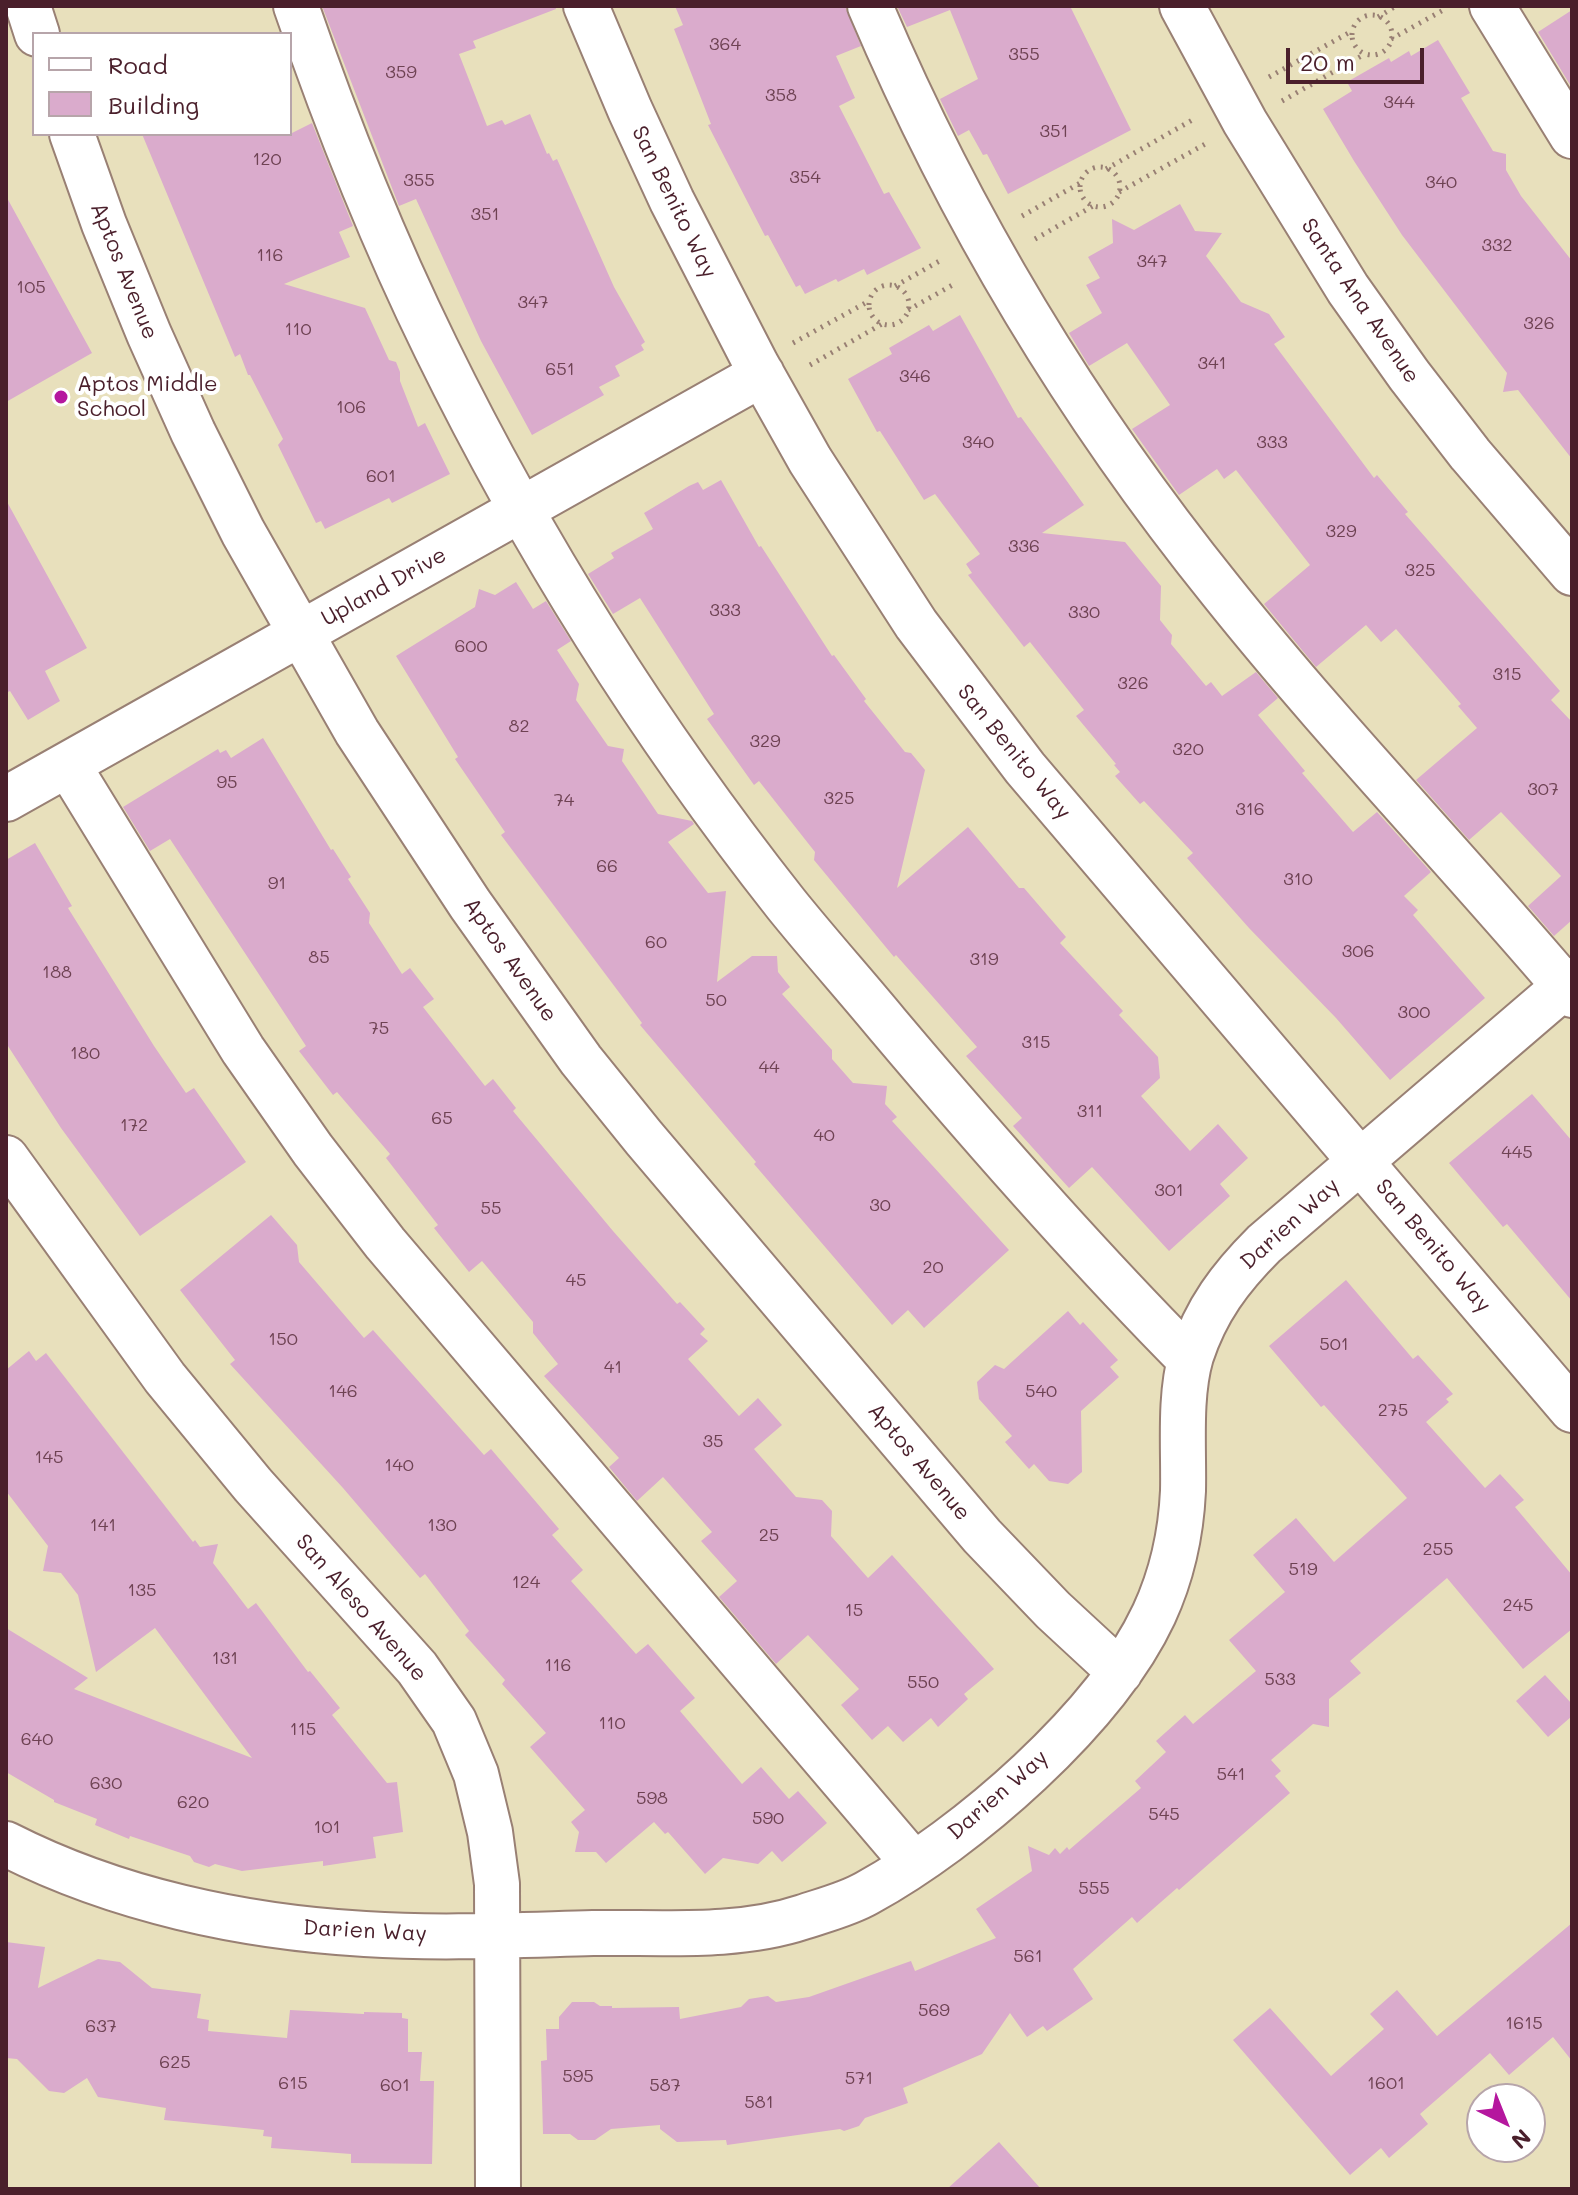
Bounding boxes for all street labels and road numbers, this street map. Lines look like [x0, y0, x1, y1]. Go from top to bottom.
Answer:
street label: San Benito Way [626, 122, 722, 282]
street label: Aptos Avenue [85, 199, 163, 343]
street label: Santa Ana Avenue [1295, 214, 1425, 388]
street label: Upland Drive [317, 542, 451, 632]
street label: San Benito Way [952, 679, 1076, 825]
street label: Aptos Avenue [457, 893, 563, 1027]
street label: Darien Way [1235, 1173, 1345, 1275]
street label: San Benito Way [1370, 1174, 1496, 1318]
street label: Aptos Avenue [862, 1398, 976, 1526]
street label: San Aleso Avenue [290, 1529, 432, 1687]
street label: Darien Way [943, 1744, 1053, 1846]
street label: Darien Way [302, 1915, 428, 1947]

